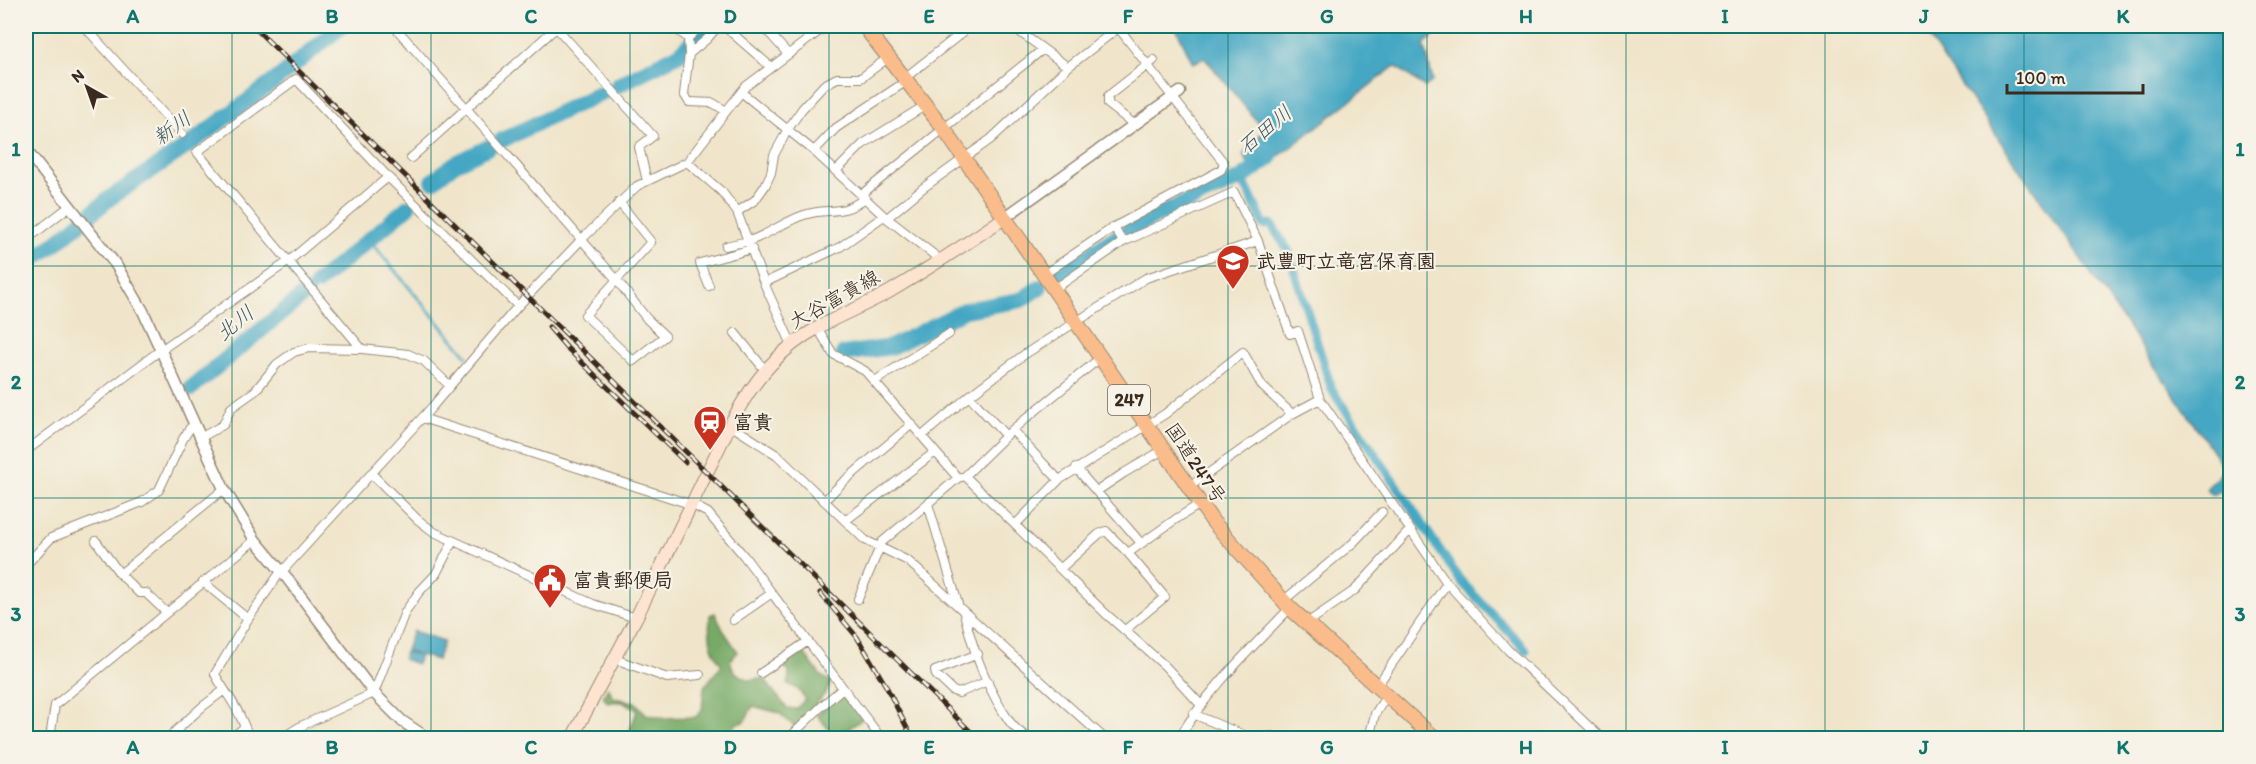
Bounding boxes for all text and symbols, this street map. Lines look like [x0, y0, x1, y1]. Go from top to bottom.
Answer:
text: A [126, 4, 140, 28]
text: B [326, 4, 339, 28]
text: C [525, 4, 538, 28]
text: D [723, 4, 737, 28]
text: E [923, 4, 935, 28]
text: F [1123, 4, 1134, 28]
text: G [1320, 4, 1334, 28]
text: H [1519, 4, 1533, 28]
text: I [1721, 4, 1729, 28]
text: J [1918, 4, 1929, 28]
text: K [2117, 4, 2131, 28]
north arrow [57, 57, 117, 117]
scale bar [2007, 57, 2144, 95]
text: N [67, 65, 88, 87]
text: 100 m [2016, 67, 2066, 89]
water label: 石田川 [1233, 100, 1297, 159]
water label: 新川 [147, 105, 196, 150]
text: 1 [11, 137, 21, 161]
text: 1 [2235, 137, 2245, 161]
school or university icon: 武豊町立竜宮保育園 [1215, 243, 1251, 290]
place label: 武豊町立竜宮保育園 [1256, 249, 1436, 273]
street label: 大谷富貴線 [784, 264, 884, 334]
water label: 北川 [210, 300, 259, 346]
text: 2 [11, 370, 22, 394]
text: 2 [2235, 370, 2246, 394]
road number: 247 [1108, 385, 1150, 415]
station icon: 富貴 [692, 404, 728, 451]
place label: 富貴 [733, 410, 773, 434]
street label: 国道247号 [1160, 418, 1232, 508]
public building icon: 富貴郵便局 [532, 562, 568, 609]
place label: 富貴郵便局 [573, 568, 673, 592]
text: 3 [11, 602, 22, 626]
text: 3 [2235, 602, 2246, 626]
text: A [126, 735, 140, 759]
text: B [326, 735, 339, 759]
text: C [525, 735, 538, 759]
text: D [723, 735, 737, 759]
text: E [923, 735, 935, 759]
text: F [1123, 735, 1134, 759]
text: G [1320, 735, 1334, 759]
text: H [1519, 735, 1533, 759]
text: I [1721, 735, 1729, 759]
text: J [1918, 735, 1929, 759]
text: K [2117, 735, 2131, 759]

